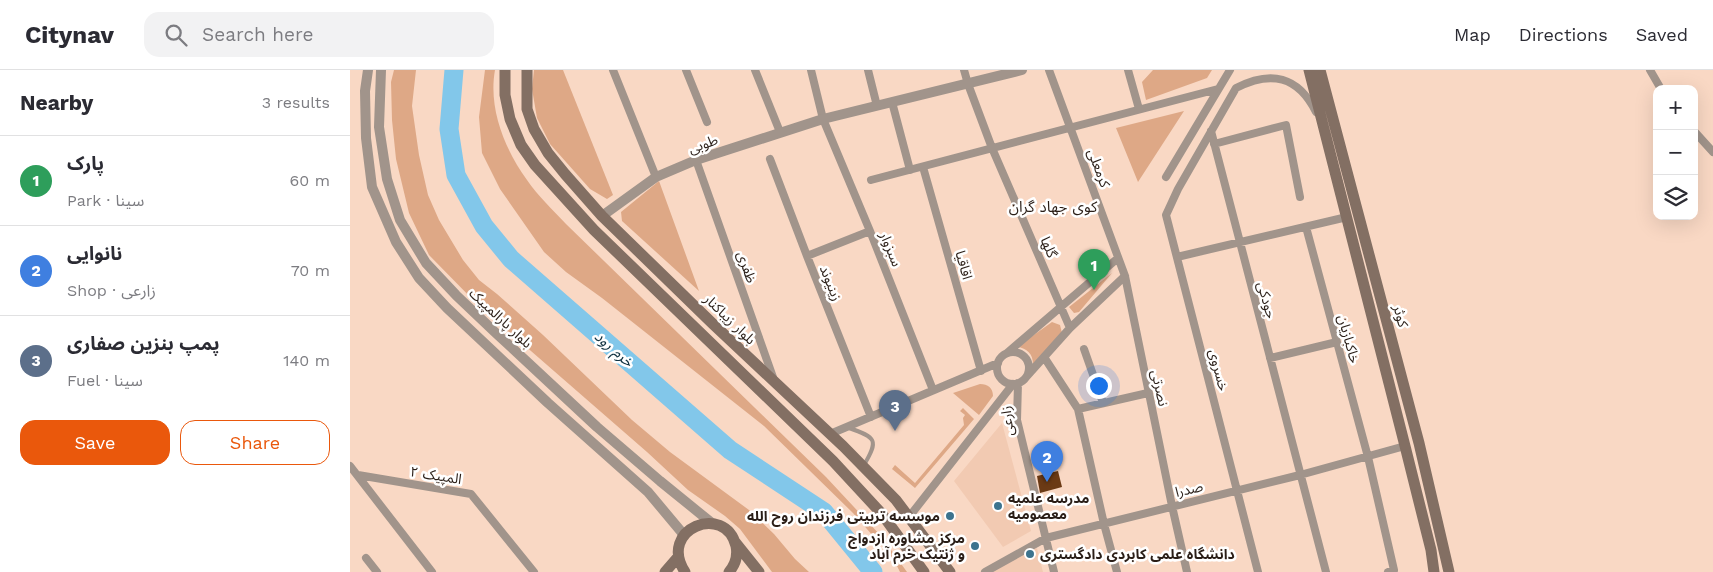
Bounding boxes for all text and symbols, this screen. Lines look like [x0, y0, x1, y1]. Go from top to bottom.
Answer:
search box [144, 12, 494, 57]
text: Citynav [25, 21, 114, 49]
icon: search [162, 21, 190, 49]
text: Search here [202, 23, 313, 46]
text: Map [1454, 24, 1491, 45]
text: Directions [1519, 24, 1608, 45]
text: Saved [1636, 24, 1688, 45]
map controls [1653, 85, 1698, 220]
button: + [1653, 85, 1698, 130]
text: Nearby [20, 90, 93, 115]
text: 3 results [262, 93, 330, 112]
button: − [1653, 130, 1698, 175]
street label: طوبی [686, 131, 720, 158]
street label: کرمعلی [1084, 147, 1113, 190]
text: پارک [67, 152, 104, 175]
text: 1 [33, 171, 39, 190]
text: 60 m [290, 171, 330, 190]
button: layers [1653, 175, 1698, 220]
text: Park · سینا [67, 191, 144, 210]
district label: کوی جهاد گران [1009, 198, 1098, 216]
street label: سبزوار [876, 228, 905, 269]
street label: گلها [1037, 234, 1061, 260]
text: نانوایی [67, 242, 122, 265]
street label: ظفری [733, 249, 760, 285]
street label: اقاقیا [952, 249, 976, 281]
pin: 1 [1078, 249, 1110, 290]
text: 2 [31, 261, 41, 280]
text: 70 m [291, 261, 330, 280]
street label: زینیوند [816, 263, 845, 303]
street label: جودکی [1253, 280, 1280, 320]
text: Shop · زارعی [67, 281, 156, 300]
street label: بلوار پارالمپیک [465, 285, 536, 353]
street label: بلوار زیباکنار [700, 290, 759, 348]
street label: کوثر [1389, 302, 1412, 329]
street label: خاکبازیان [1334, 313, 1363, 365]
water label: خرم رود [589, 327, 637, 372]
text: پمپ بنزین صفاری [67, 332, 220, 355]
street label: خسروی [1205, 347, 1232, 393]
text: 3 [31, 351, 41, 370]
text: 140 m [283, 351, 330, 370]
street label: نصرتی [1147, 368, 1172, 408]
text: Fuel · سینا [67, 371, 143, 390]
your location [1086, 373, 1112, 399]
pin: 3 [879, 390, 911, 431]
street label: زارعی [997, 405, 1018, 437]
button: Save [20, 420, 170, 465]
button: Share [180, 420, 330, 465]
pin: 2 [1031, 441, 1063, 482]
street label: المپیک ۲ [409, 463, 463, 489]
street label: صدرا [1173, 478, 1205, 501]
place label: مدرسه علمیه معصومیه [1008, 490, 1089, 522]
marker: مدرسه علمیه معصومیه [992, 500, 1004, 512]
place label: موسسه تربیتی فرزندان روح الله [747, 508, 940, 527]
marker: موسسه تربیتی فرزندان روح الله [944, 510, 956, 522]
place label: مرکز مشاوره ازدواج و ژنتیک خرم آباد [848, 530, 965, 565]
marker: مرکز مشاوره ازدواج و ژنتیک خرم آباد [969, 540, 981, 552]
place label: دانشگاه علمی کابردی دادگستری [1040, 546, 1235, 563]
marker: دانشگاه علمی کابردی دادگستری [1024, 548, 1036, 560]

